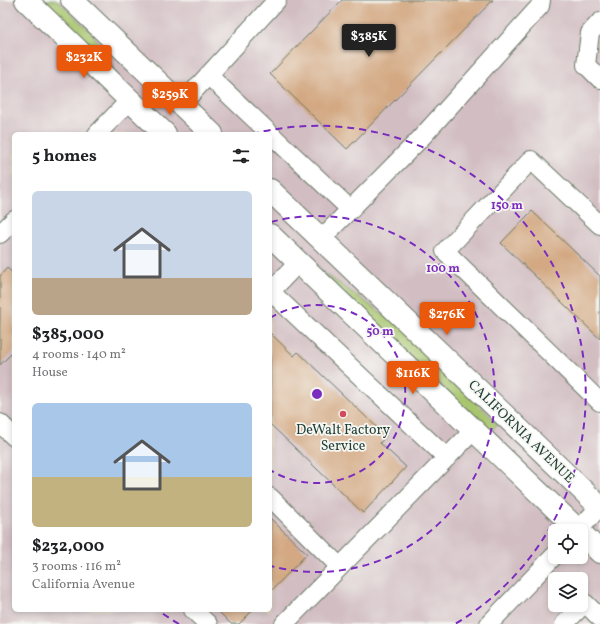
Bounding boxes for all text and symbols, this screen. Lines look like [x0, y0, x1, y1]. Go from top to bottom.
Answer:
pin: $385K [341, 24, 397, 58]
text: $385K [351, 28, 387, 46]
pin: $232K [56, 45, 112, 79]
text: $232K [66, 49, 102, 67]
pin: $259K [142, 82, 198, 116]
text: $259K [152, 86, 188, 104]
text: 5 homes [32, 145, 97, 168]
icon: filters [230, 145, 252, 167]
text: 150 m [491, 198, 523, 214]
icon: home [106, 217, 178, 289]
text: 100 m [426, 261, 460, 277]
pin: $276K [419, 302, 475, 336]
text: $276K [429, 306, 465, 324]
text: $385,000 [32, 323, 104, 346]
text: 50 m [366, 324, 394, 340]
text: 4 rooms · 140 m² [32, 346, 126, 364]
pin: $116K [385, 361, 441, 395]
text: House [32, 364, 68, 382]
text: $116K [396, 365, 430, 383]
street label: CALIFORNIA AVENUE [464, 376, 578, 488]
centre of rings [310, 387, 324, 401]
marker: DeWalt Factory Service [338, 409, 348, 419]
place label: DeWalt Factory Service [296, 421, 390, 456]
icon: home [106, 429, 178, 501]
map controls [548, 524, 588, 612]
button: locate [548, 524, 588, 564]
text: $232,000 [32, 535, 104, 558]
text: 3 rooms · 116 m² [32, 558, 121, 576]
button: layers [548, 572, 588, 612]
text: California Avenue [32, 576, 135, 594]

